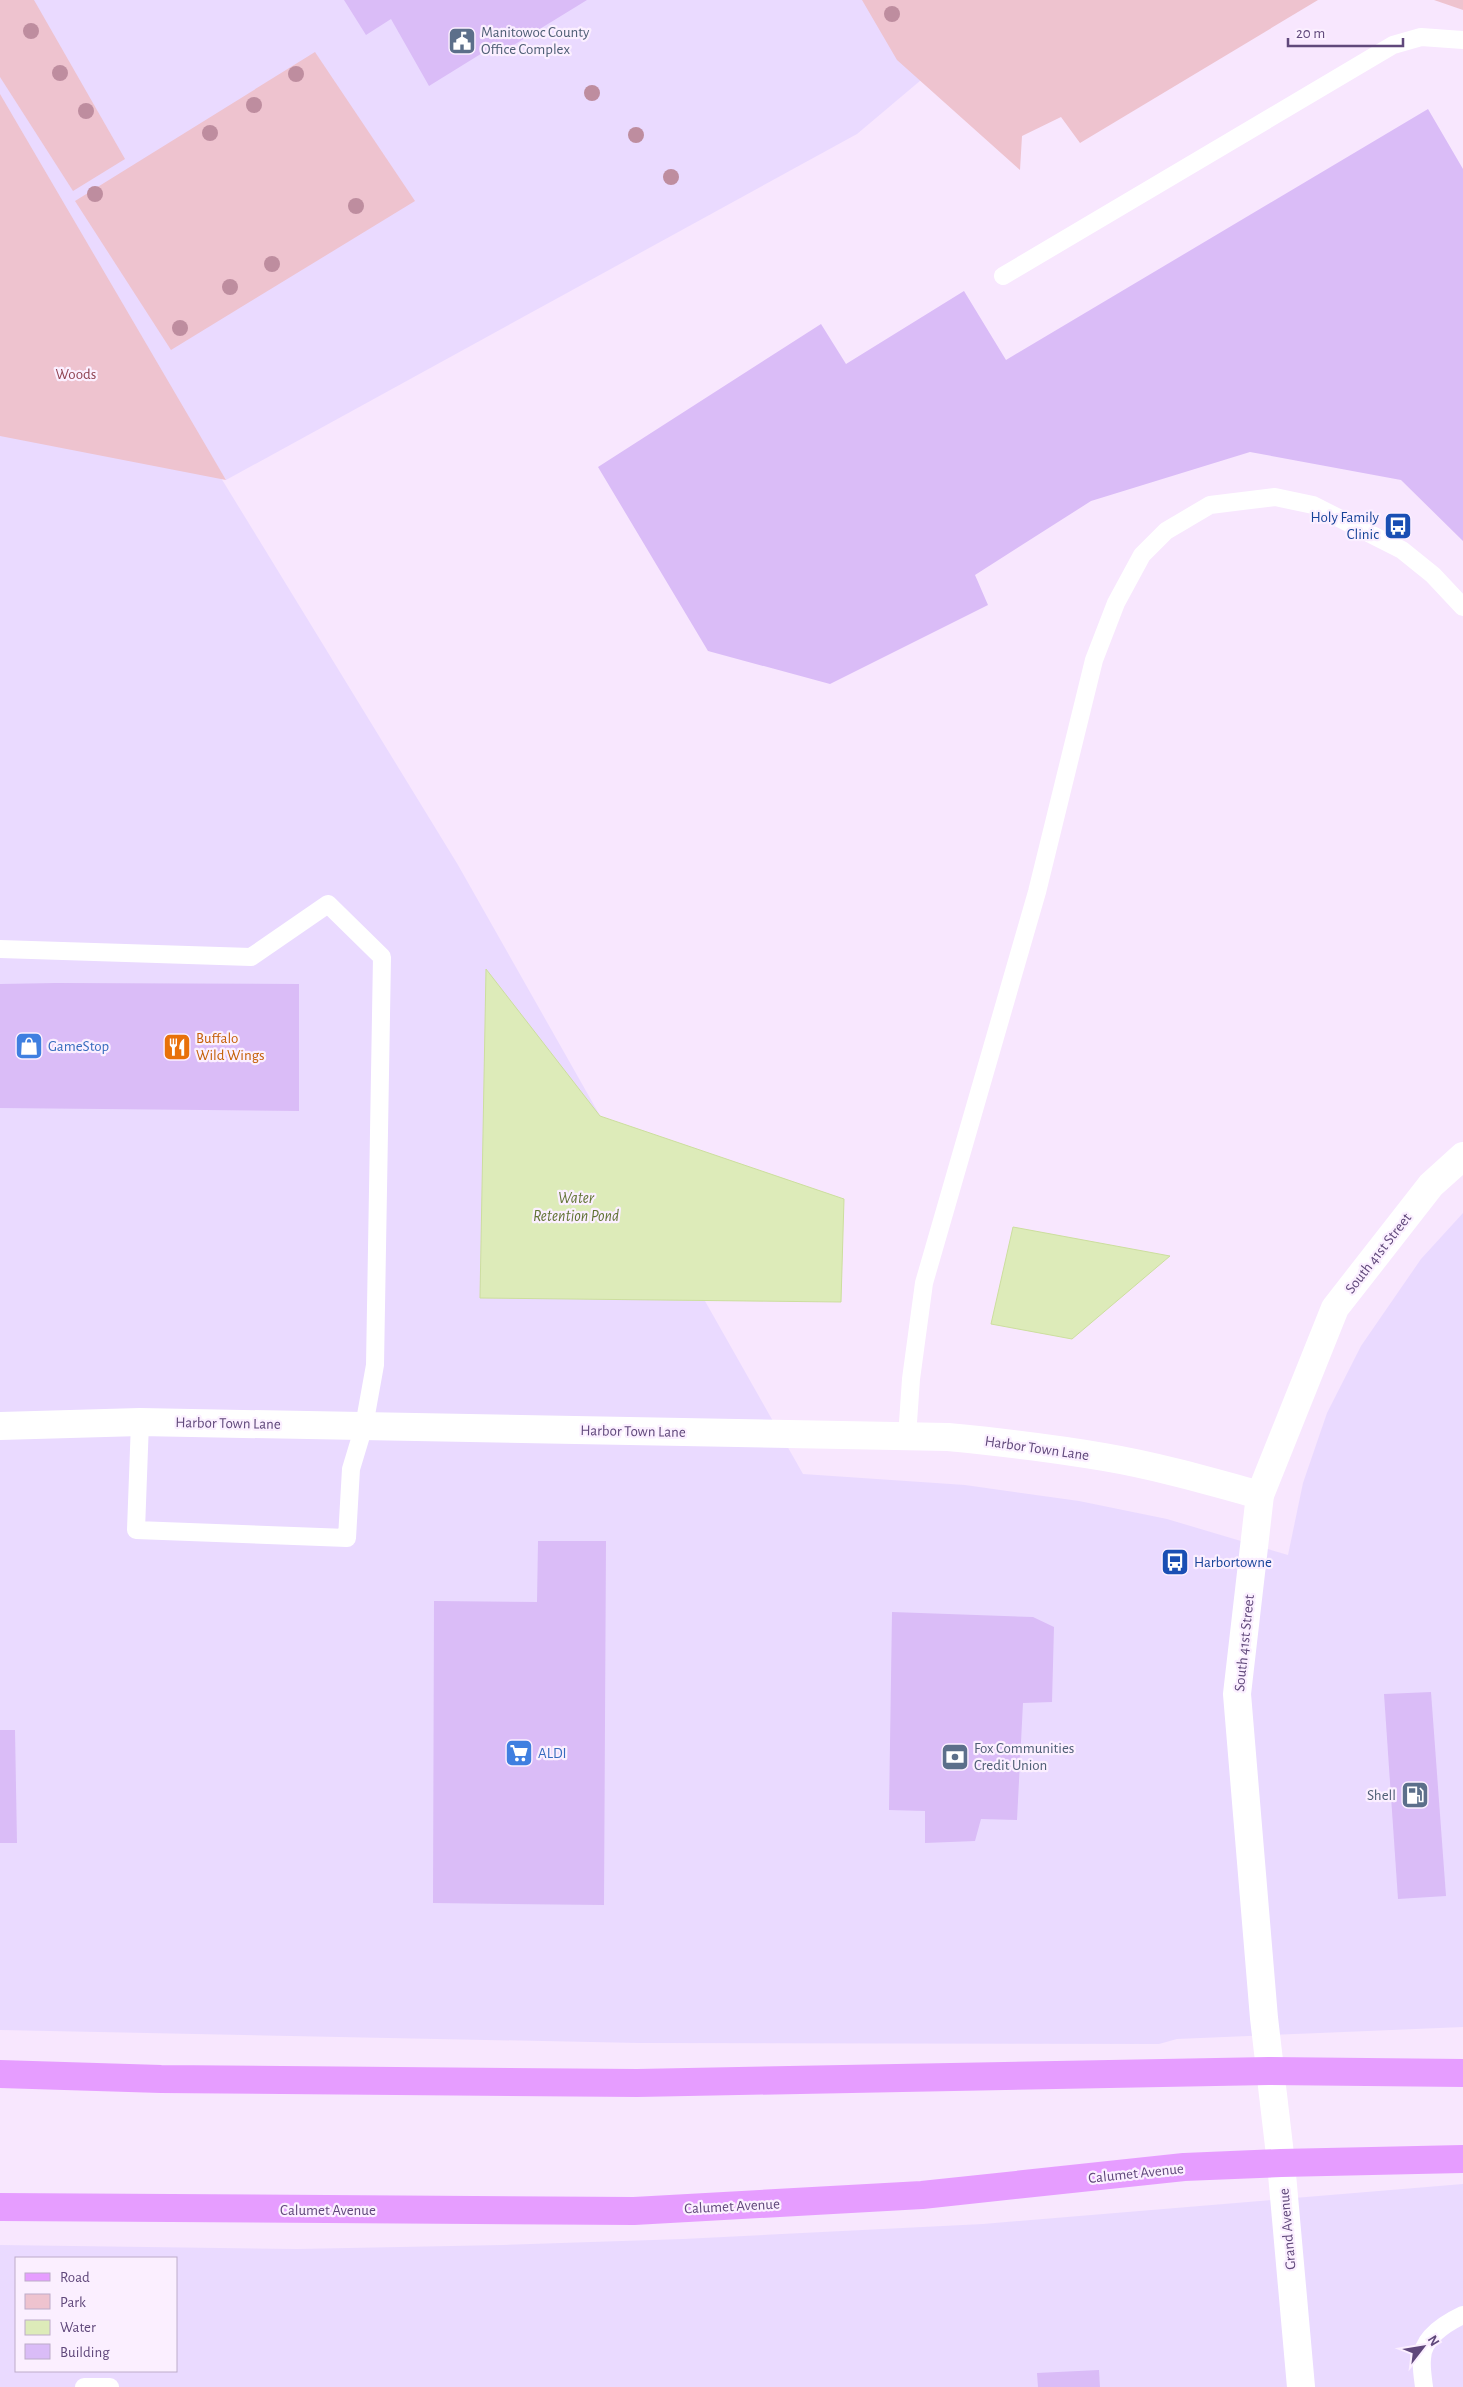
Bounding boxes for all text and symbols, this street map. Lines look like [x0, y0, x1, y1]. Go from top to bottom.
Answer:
scale bar [1288, 15, 1403, 47]
place label: Manitowoc County Office Complex [481, 25, 590, 57]
public building icon: Manitowoc County Office Complex [447, 26, 477, 56]
text: 20 m [1296, 26, 1325, 41]
park label: Woods [56, 367, 96, 382]
place label: Holy Family Clinic [1311, 510, 1380, 542]
bus stop icon: Holy Family Clinic [1383, 511, 1413, 541]
shop icon: GameStop [14, 1031, 44, 1061]
place label: Buffalo Wild Wings [196, 1031, 265, 1063]
restaurant icon: Buffalo Wild Wings [162, 1032, 192, 1062]
place label: GameStop [48, 1039, 109, 1054]
water label: Water Retention Pond [533, 1190, 619, 1224]
street label: South 41st Street [1343, 1210, 1414, 1296]
street label: Harbor Town Lane [175, 1415, 281, 1432]
street label: Harbor Town Lane [580, 1423, 686, 1440]
street label: Harbor Town Lane [984, 1434, 1090, 1463]
bus stop icon: Harbortowne [1160, 1547, 1190, 1577]
place label: Harbortowne [1194, 1555, 1272, 1570]
street label: South 41st Street [1232, 1594, 1257, 1692]
supermarket icon: ALDI [504, 1738, 534, 1768]
place label: Fox Communities Credit Union [974, 1741, 1074, 1773]
bank icon: Fox Communities Credit Union [940, 1742, 970, 1772]
place label: ALDI [538, 1746, 567, 1761]
fuel station icon: Shell [1400, 1780, 1430, 1810]
place label: Shell [1367, 1788, 1396, 1803]
street label: Calumet Avenue [1088, 2161, 1185, 2186]
street label: Grand Avenue [1276, 2187, 1299, 2270]
street label: Calumet Avenue [684, 2196, 780, 2216]
street label: Calumet Avenue [280, 2203, 376, 2218]
legend [15, 2257, 178, 2372]
text: Road [60, 2270, 90, 2285]
text: Park [60, 2295, 86, 2310]
text: Water [60, 2320, 96, 2335]
north arrow [1398, 2322, 1448, 2372]
text: N [1425, 2333, 1442, 2349]
text: Building [60, 2345, 110, 2360]

